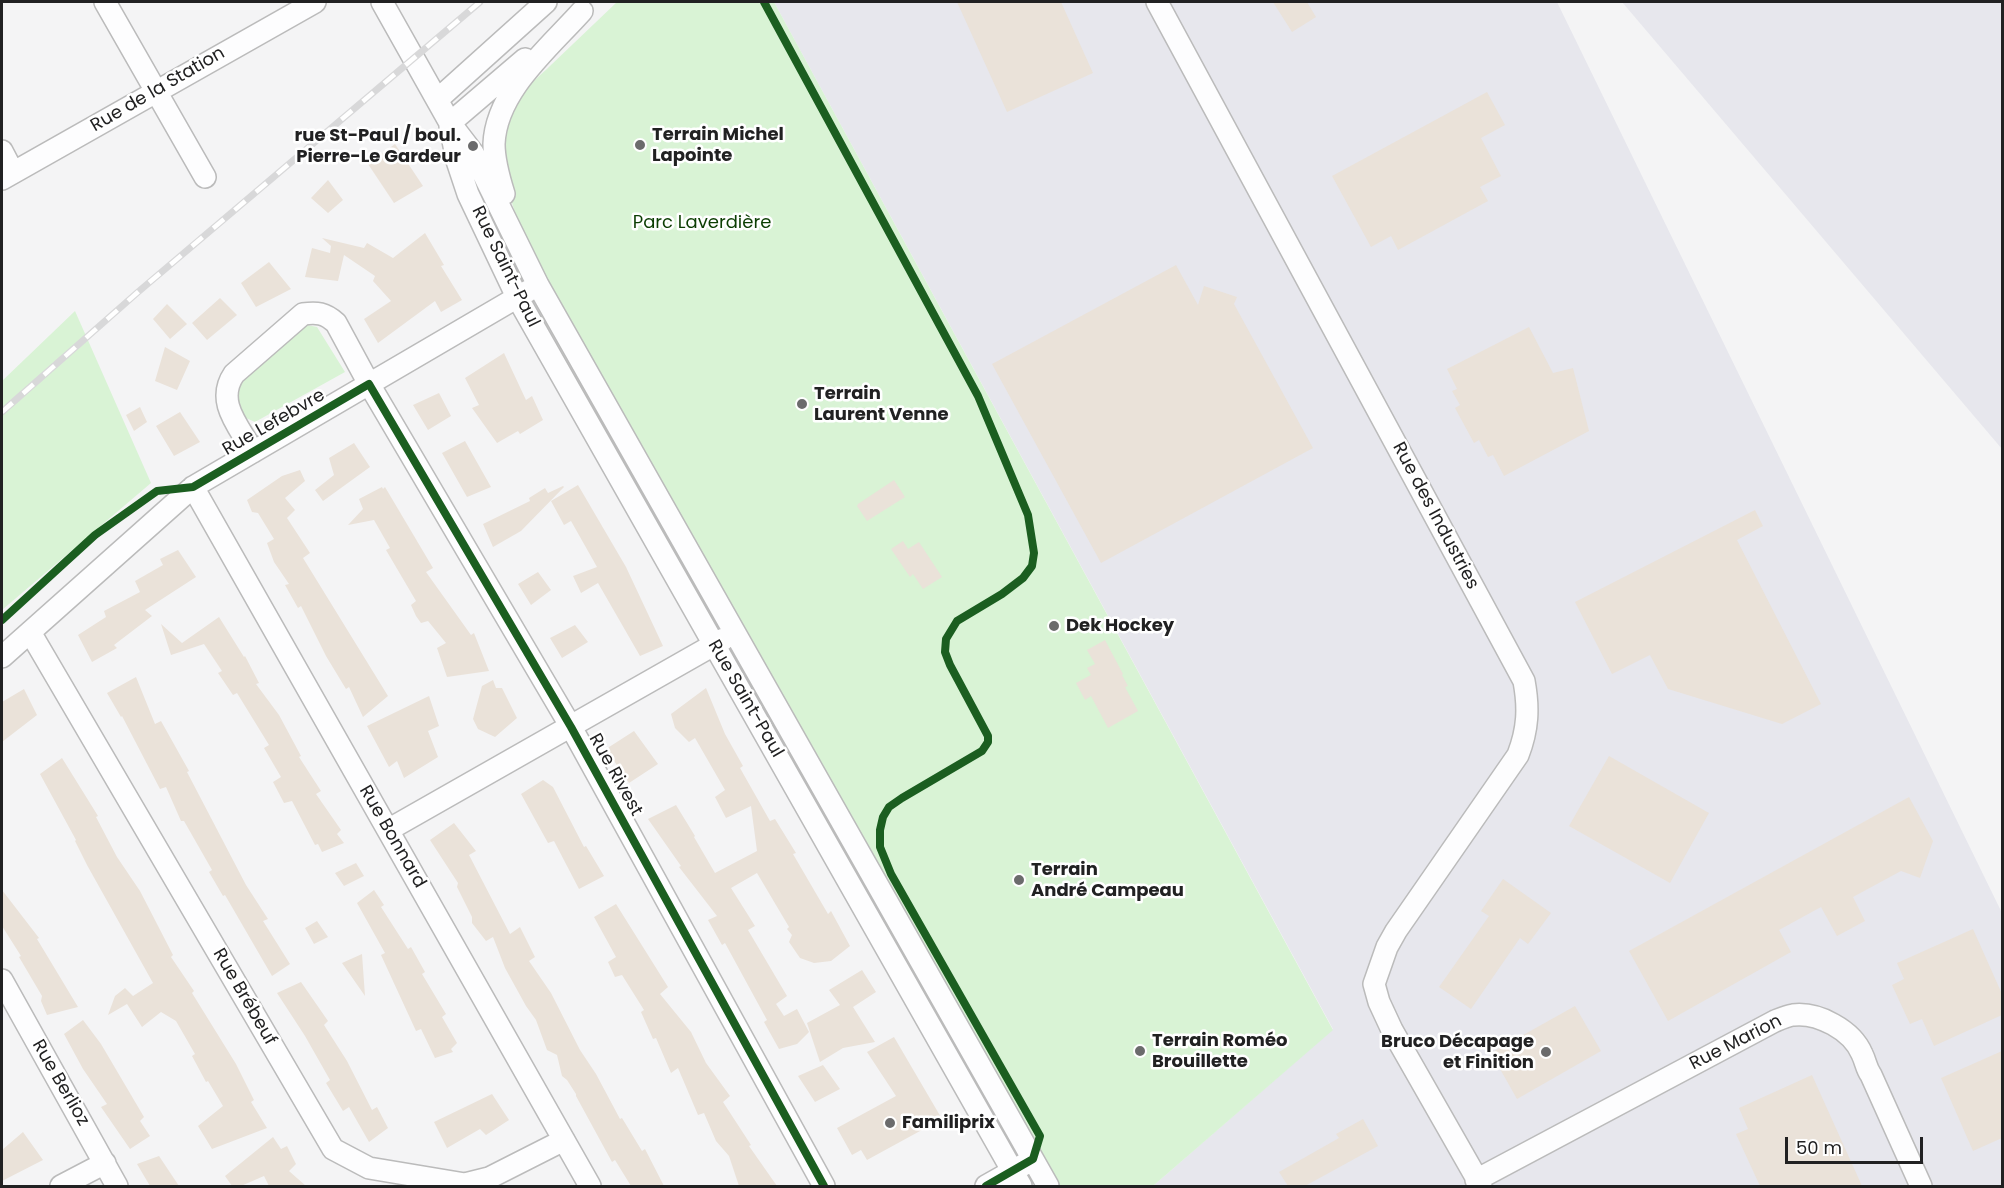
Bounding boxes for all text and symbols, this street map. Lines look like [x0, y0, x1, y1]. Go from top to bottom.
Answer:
street label: Rue de la Station [87, 43, 229, 137]
place label: Terrain Michel Lapointe [652, 124, 784, 166]
place label: rue St-Paul / boul. Pierre-Le Gardeur [295, 125, 461, 168]
marker: Terrain Michel Lapointe [633, 138, 647, 152]
marker: rue St-Paul / boul. Pierre-Le Gardeur [466, 139, 480, 153]
street label: Rue Saint-Paul [466, 203, 544, 331]
park label: Parc Laverdière [633, 212, 771, 234]
place label: Terrain Laurent Venne [814, 383, 949, 426]
street label: Rue Lefebvre [219, 385, 329, 461]
marker: Terrain Laurent Venne [795, 397, 809, 411]
street label: Rue des Industries [1387, 439, 1483, 593]
place label: Dek Hockey [1066, 615, 1174, 637]
marker: Dek Hockey [1047, 619, 1061, 633]
street label: Rue Saint-Paul [703, 636, 787, 762]
street label: Rue Rivest [583, 730, 647, 820]
street label: Rue Bonnard [354, 782, 430, 892]
place label: Terrain André Campeau [1031, 859, 1184, 902]
marker: Terrain André Campeau [1012, 873, 1026, 887]
street label: Rue Brébeuf [208, 945, 280, 1049]
street label: Rue Marion [1686, 1011, 1786, 1075]
place label: Terrain Roméo Brouillette [1152, 1030, 1287, 1072]
place label: Bruco Décapage et Finition [1381, 1031, 1534, 1074]
street label: Rue Berlioz [27, 1036, 93, 1130]
marker: Terrain Roméo Brouillette [1133, 1044, 1147, 1058]
marker: Bruco Décapage et Finition [1539, 1045, 1553, 1059]
place label: Familiprix [902, 1112, 995, 1134]
marker: Familiprix [883, 1116, 897, 1130]
scale bar [1788, 1125, 1926, 1163]
text: 50 m [1796, 1135, 1842, 1160]

